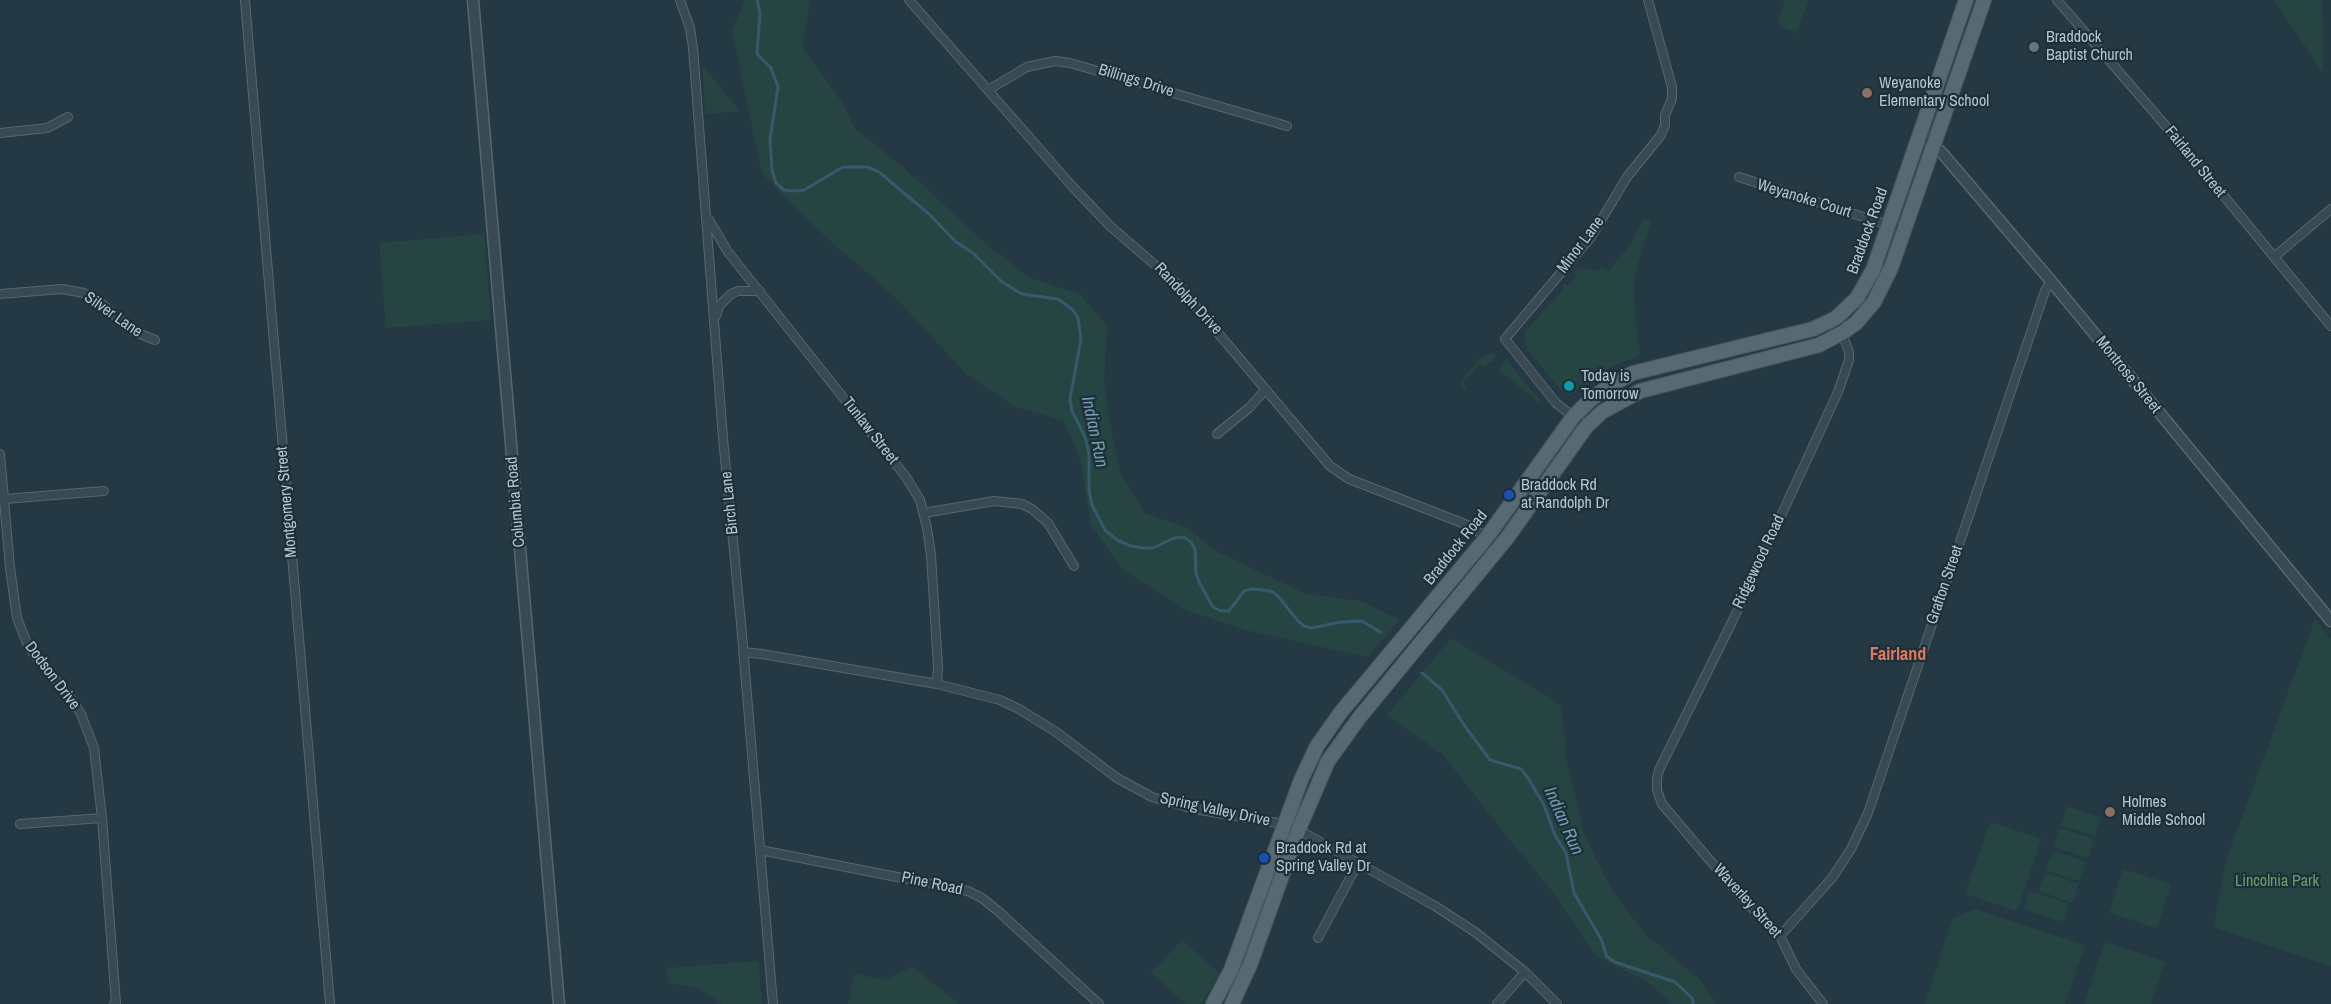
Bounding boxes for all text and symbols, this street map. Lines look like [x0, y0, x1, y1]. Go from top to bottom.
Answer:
place label: Braddock Baptist Church [2046, 28, 2133, 66]
marker: Braddock Baptist Church [2027, 40, 2041, 54]
street label: Billings Drive [1096, 60, 1176, 102]
place label: Weyanoke Elementary School [1879, 74, 1989, 112]
marker: Weyanoke Elementary School [1860, 86, 1874, 100]
street label: Fairland Street [2160, 122, 2230, 202]
street label: Weyanoke Court [1755, 176, 1853, 222]
street label: Braddock Road [1844, 185, 1892, 277]
street label: Minor Lane [1553, 213, 1609, 277]
street label: Randolph Drive [1150, 259, 1226, 339]
street label: Silver Lane [80, 288, 146, 342]
street label: Montrose Street [2091, 333, 2165, 417]
place label: Today is Tomorrow [1581, 367, 1639, 405]
marker: Today is Tomorrow [1562, 379, 1576, 393]
street label: Tunlaw Street [838, 394, 902, 468]
water label: Indian Run [1076, 394, 1112, 470]
street label: Montgomery Street [273, 446, 301, 558]
street label: Columbia Road [502, 456, 530, 548]
street label: Birch Lane [717, 470, 743, 536]
place label: Braddock Rd at Randolph Dr [1521, 476, 1609, 514]
marker: Braddock Rd at Randolph Dr [1502, 488, 1516, 502]
street label: Braddock Road [1420, 507, 1492, 589]
street label: Ridgewood Road [1729, 512, 1789, 612]
street label: Grafton Street [1923, 543, 1967, 627]
street label: Dodson Drive [20, 638, 84, 714]
district label: Fairland [1870, 644, 1926, 666]
water label: Indian Run [1538, 784, 1588, 858]
street label: Spring Valley Drive [1158, 789, 1272, 831]
place label: Holmes Middle School [2122, 793, 2205, 831]
marker: Holmes Middle School [2103, 805, 2117, 819]
place label: Braddock Rd at Spring Valley Dr [1276, 839, 1371, 877]
marker: Braddock Rd at Spring Valley Dr [1257, 851, 1271, 865]
street label: Waverley Street [1709, 860, 1785, 942]
street label: Pine Road [900, 868, 964, 900]
park label: Lincolnia Park [2235, 872, 2319, 892]

